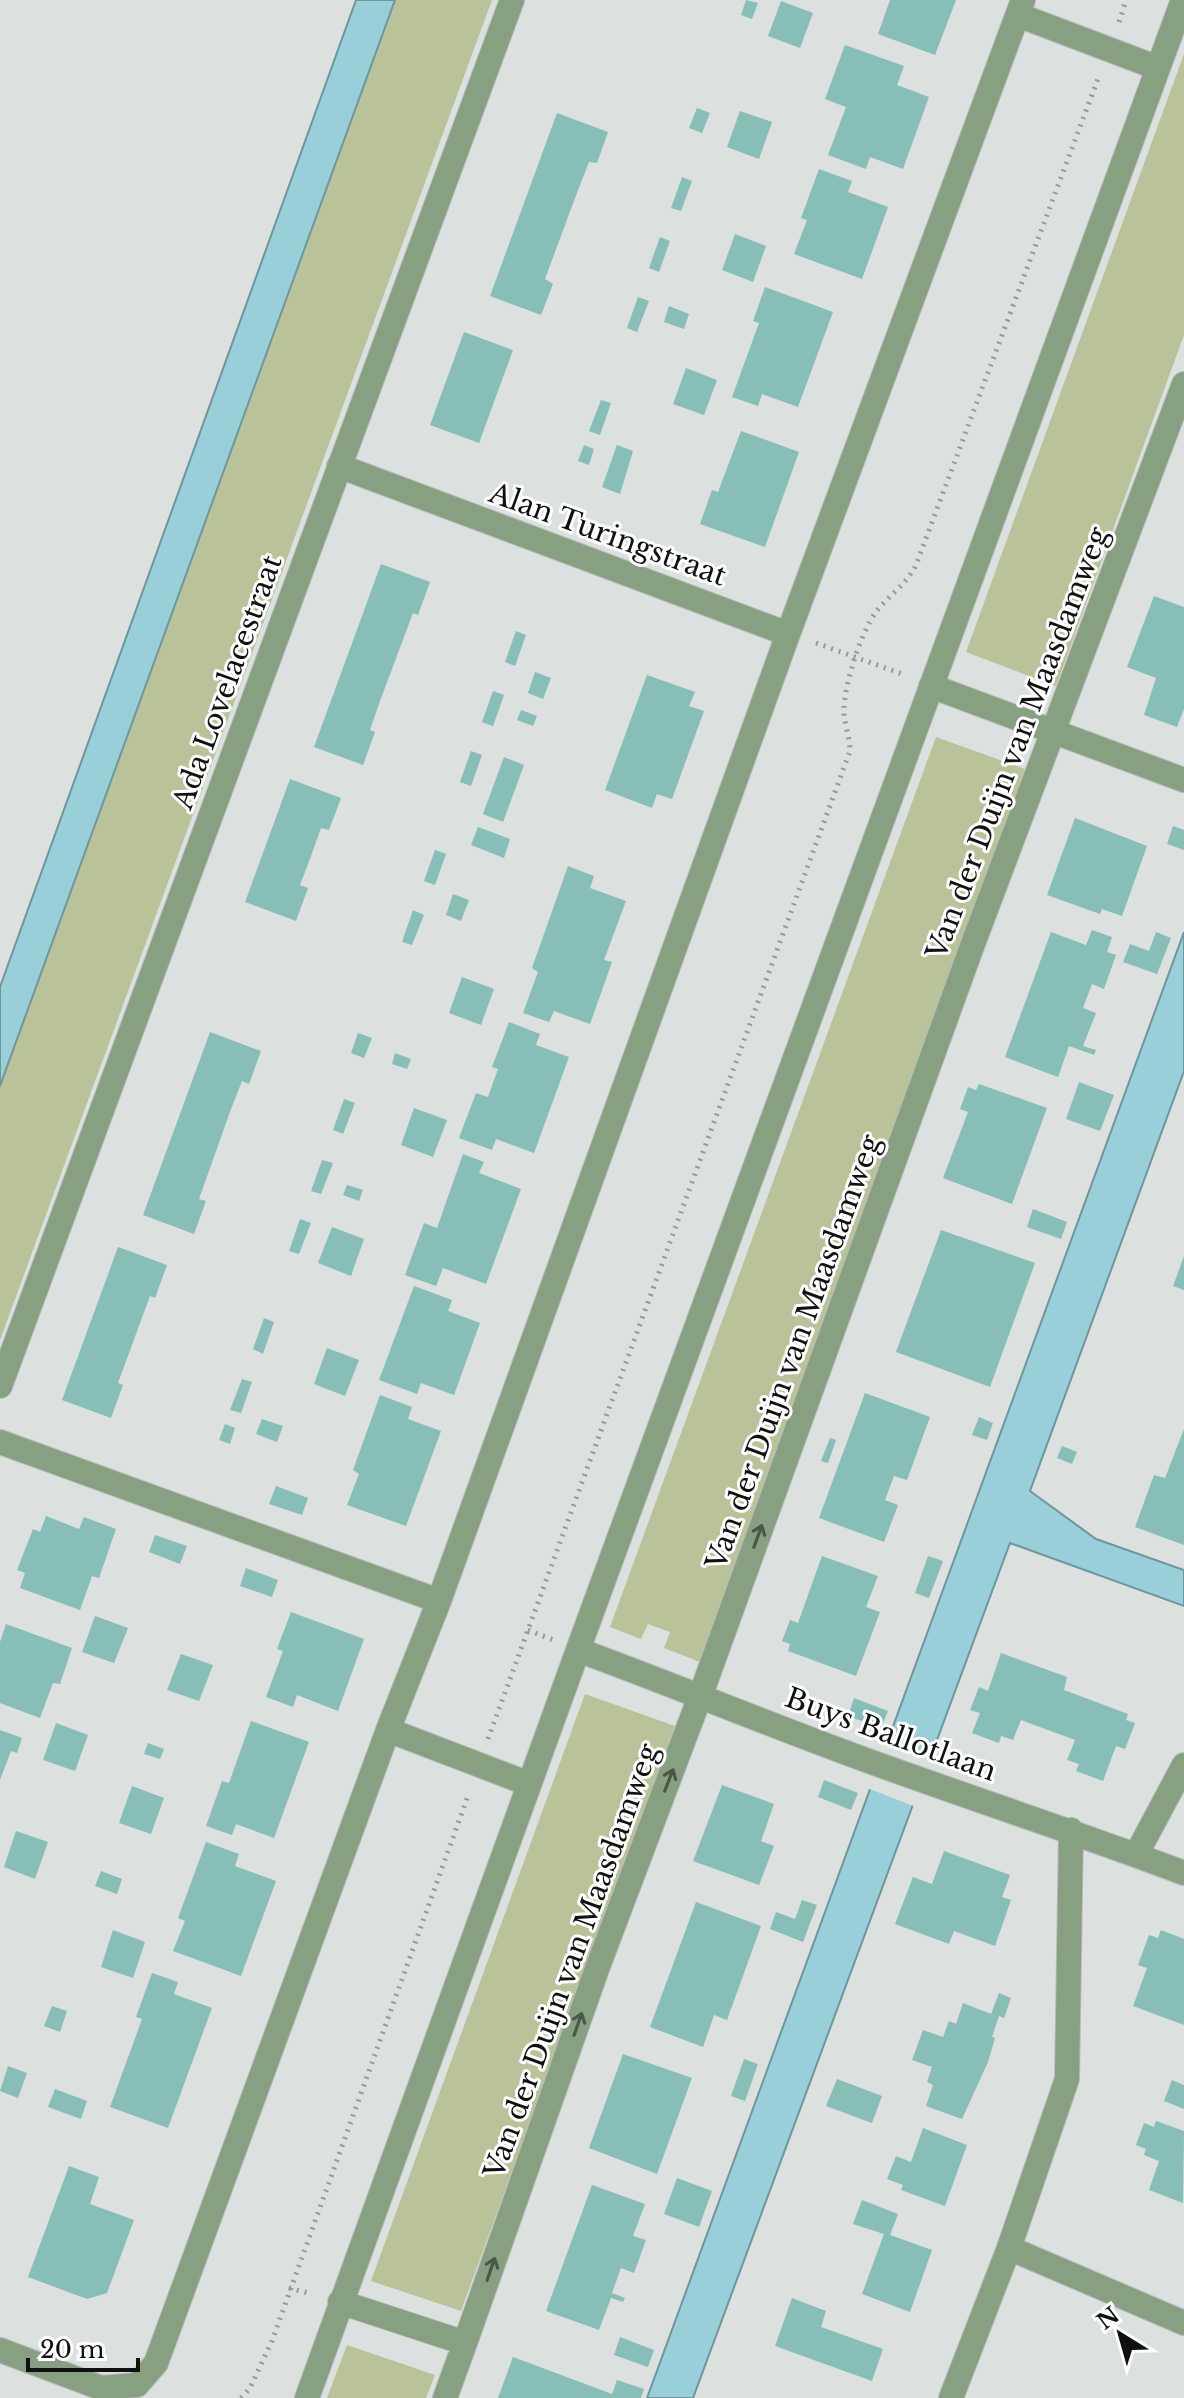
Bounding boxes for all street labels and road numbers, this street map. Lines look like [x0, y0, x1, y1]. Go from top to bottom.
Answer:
street label: Alan Turingstraat [484, 475, 731, 594]
street label: Van der Duijn van Maasdamweg [918, 521, 1117, 965]
street label: Ada Lovelacestraat [165, 550, 290, 815]
street label: Van der Duijn van Maasdamweg [698, 1129, 889, 1575]
street label: Buys Ballotlaan [781, 1680, 1001, 1789]
street label: Van der Duijn van Maasdamweg [476, 1738, 667, 2184]

